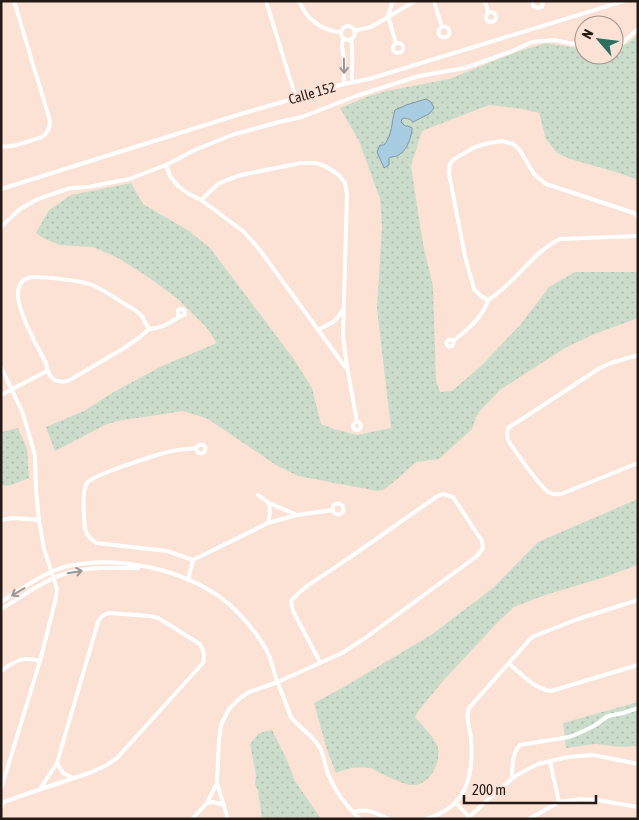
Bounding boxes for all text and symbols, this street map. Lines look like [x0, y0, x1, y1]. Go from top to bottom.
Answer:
north arrow [574, 15, 624, 65]
text: N [579, 26, 597, 41]
one-way arrow [339, 58, 349, 74]
street label: Calle 152 [287, 79, 337, 107]
one-way arrow [67, 566, 83, 576]
one-way arrow [12, 587, 26, 597]
scale bar [464, 772, 596, 804]
text: 200 m [472, 781, 506, 798]

